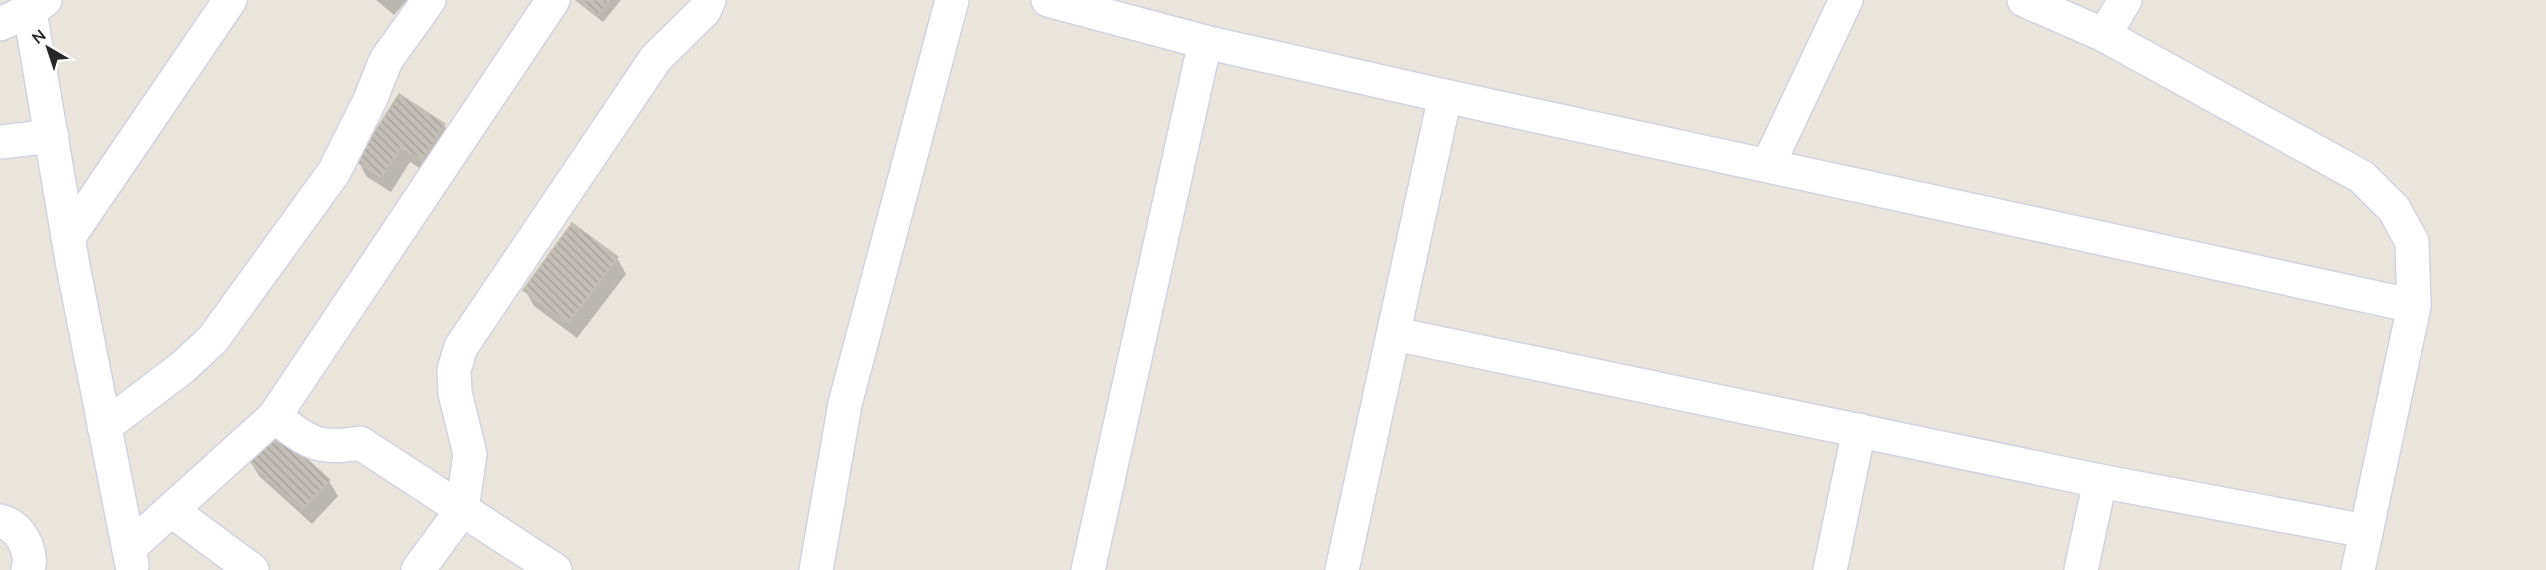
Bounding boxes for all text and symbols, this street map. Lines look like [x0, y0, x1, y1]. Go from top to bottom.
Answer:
north arrow [18, 18, 78, 78]
text: N [28, 25, 51, 49]

